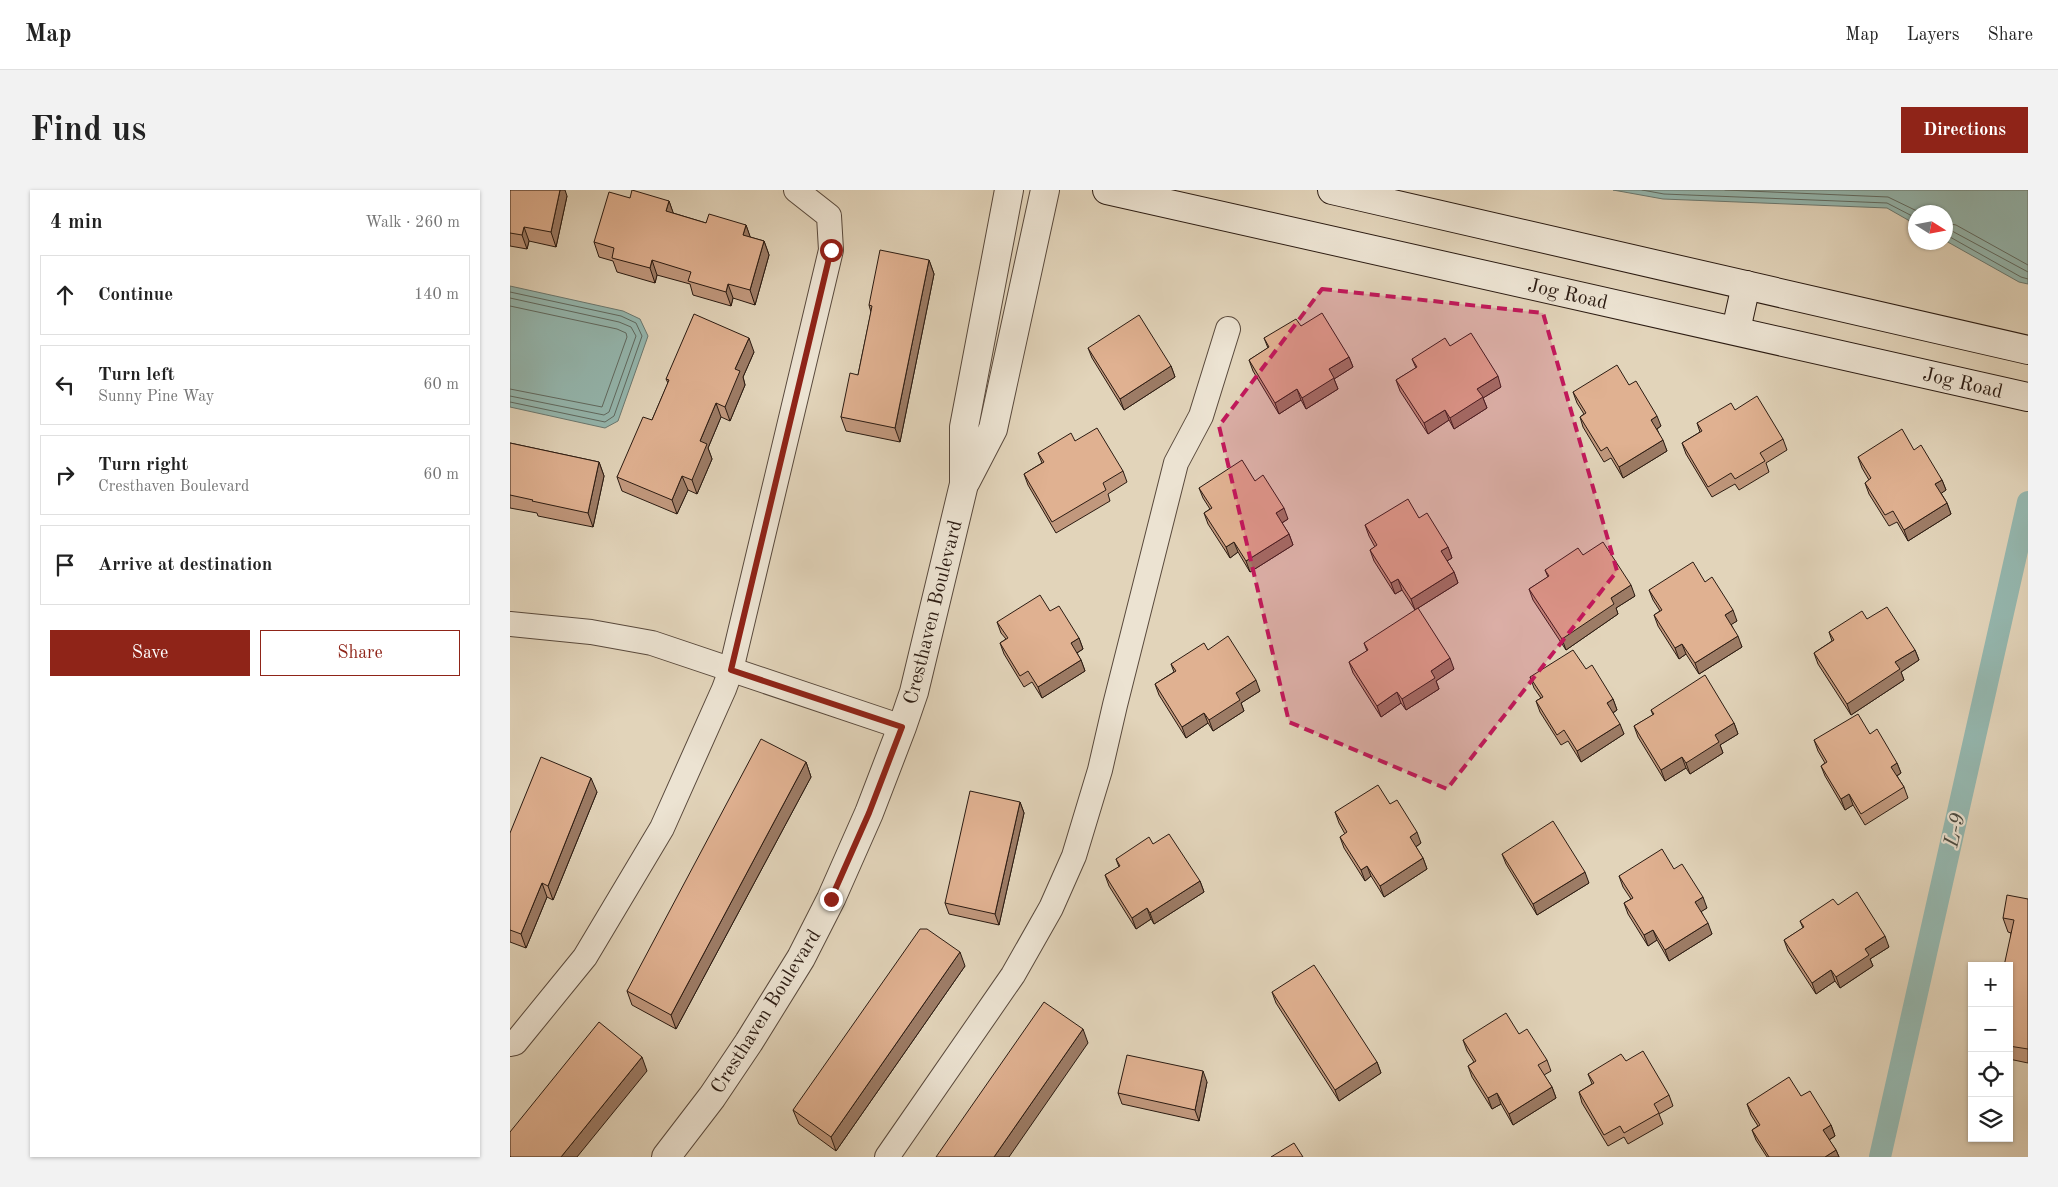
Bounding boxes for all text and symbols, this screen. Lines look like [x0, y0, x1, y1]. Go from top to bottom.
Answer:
text: Map [25, 23, 72, 47]
text: Map [1845, 26, 1879, 44]
text: Layers [1907, 26, 1959, 44]
text: Share [1987, 26, 2033, 44]
button: Directions [1901, 107, 2028, 153]
text: Find us [30, 113, 146, 148]
north arrow [1908, 205, 1953, 250]
text: 4 min [50, 212, 103, 233]
text: Walk · 260 m [365, 215, 460, 231]
route start [820, 239, 843, 262]
street label: Jog Road [1526, 276, 1610, 314]
icon: ahead [51, 281, 79, 309]
text: Continue [98, 286, 173, 305]
text: 140 m [414, 287, 459, 303]
street label: Jog Road [1921, 365, 2005, 403]
text: Turn left [98, 366, 175, 385]
icon: left [51, 371, 79, 399]
text: 60 m [423, 377, 459, 393]
text: Sunny Pine Way [98, 389, 214, 405]
text: Turn right [98, 456, 188, 475]
icon: right [51, 461, 79, 489]
text: 60 m [423, 467, 459, 483]
text: Cresthaven Boulevard [98, 479, 249, 495]
street label: Cresthaven Boulevard [901, 518, 967, 707]
icon: arrive [51, 551, 79, 579]
text: Arrive at destination [98, 556, 272, 575]
button: Save [50, 630, 250, 676]
button: Share [260, 630, 460, 676]
water label: L-9 [1941, 811, 1970, 850]
route end [820, 888, 843, 911]
street label: Cresthaven Boulevard [708, 926, 825, 1098]
map controls [1968, 962, 2013, 1142]
button: + [1968, 962, 2013, 1007]
button: − [1968, 1007, 2013, 1052]
button: locate [1968, 1052, 2013, 1097]
button: layers [1968, 1097, 2013, 1142]

